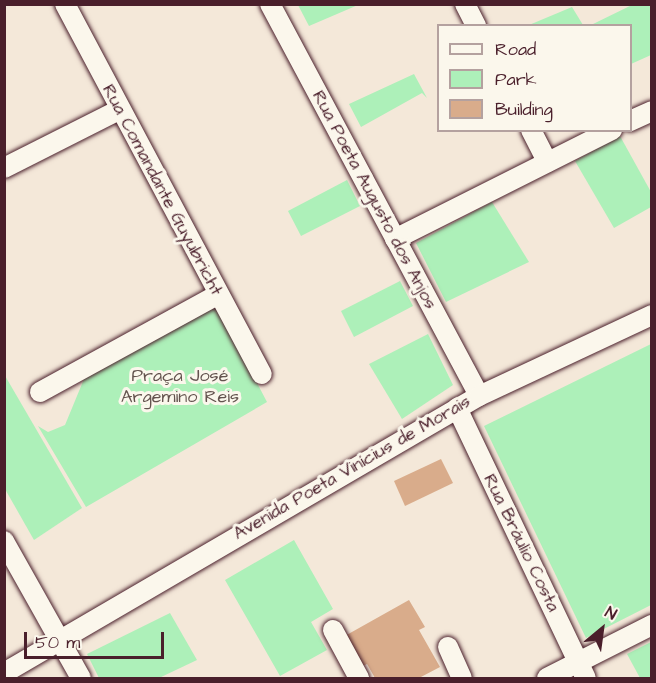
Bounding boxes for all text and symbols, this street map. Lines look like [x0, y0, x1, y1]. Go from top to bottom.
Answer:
legend [437, 24, 632, 132]
text: Road [495, 37, 536, 62]
text: Park [495, 67, 537, 92]
street label: Rua Comandante Guyubricht [97, 81, 227, 299]
street label: Rua Poeta Augusto dos Anjos [307, 87, 441, 313]
text: Building [495, 97, 553, 122]
park label: Praça José Argemino Reis [121, 366, 239, 409]
street label: Avenida Poeta Vinícius de Morais [230, 391, 474, 545]
street label: Rua Bráulio Costa [478, 471, 564, 615]
north arrow [572, 599, 632, 659]
text: N [601, 601, 620, 625]
scale bar [27, 620, 166, 658]
text: 50 m [35, 630, 80, 655]

